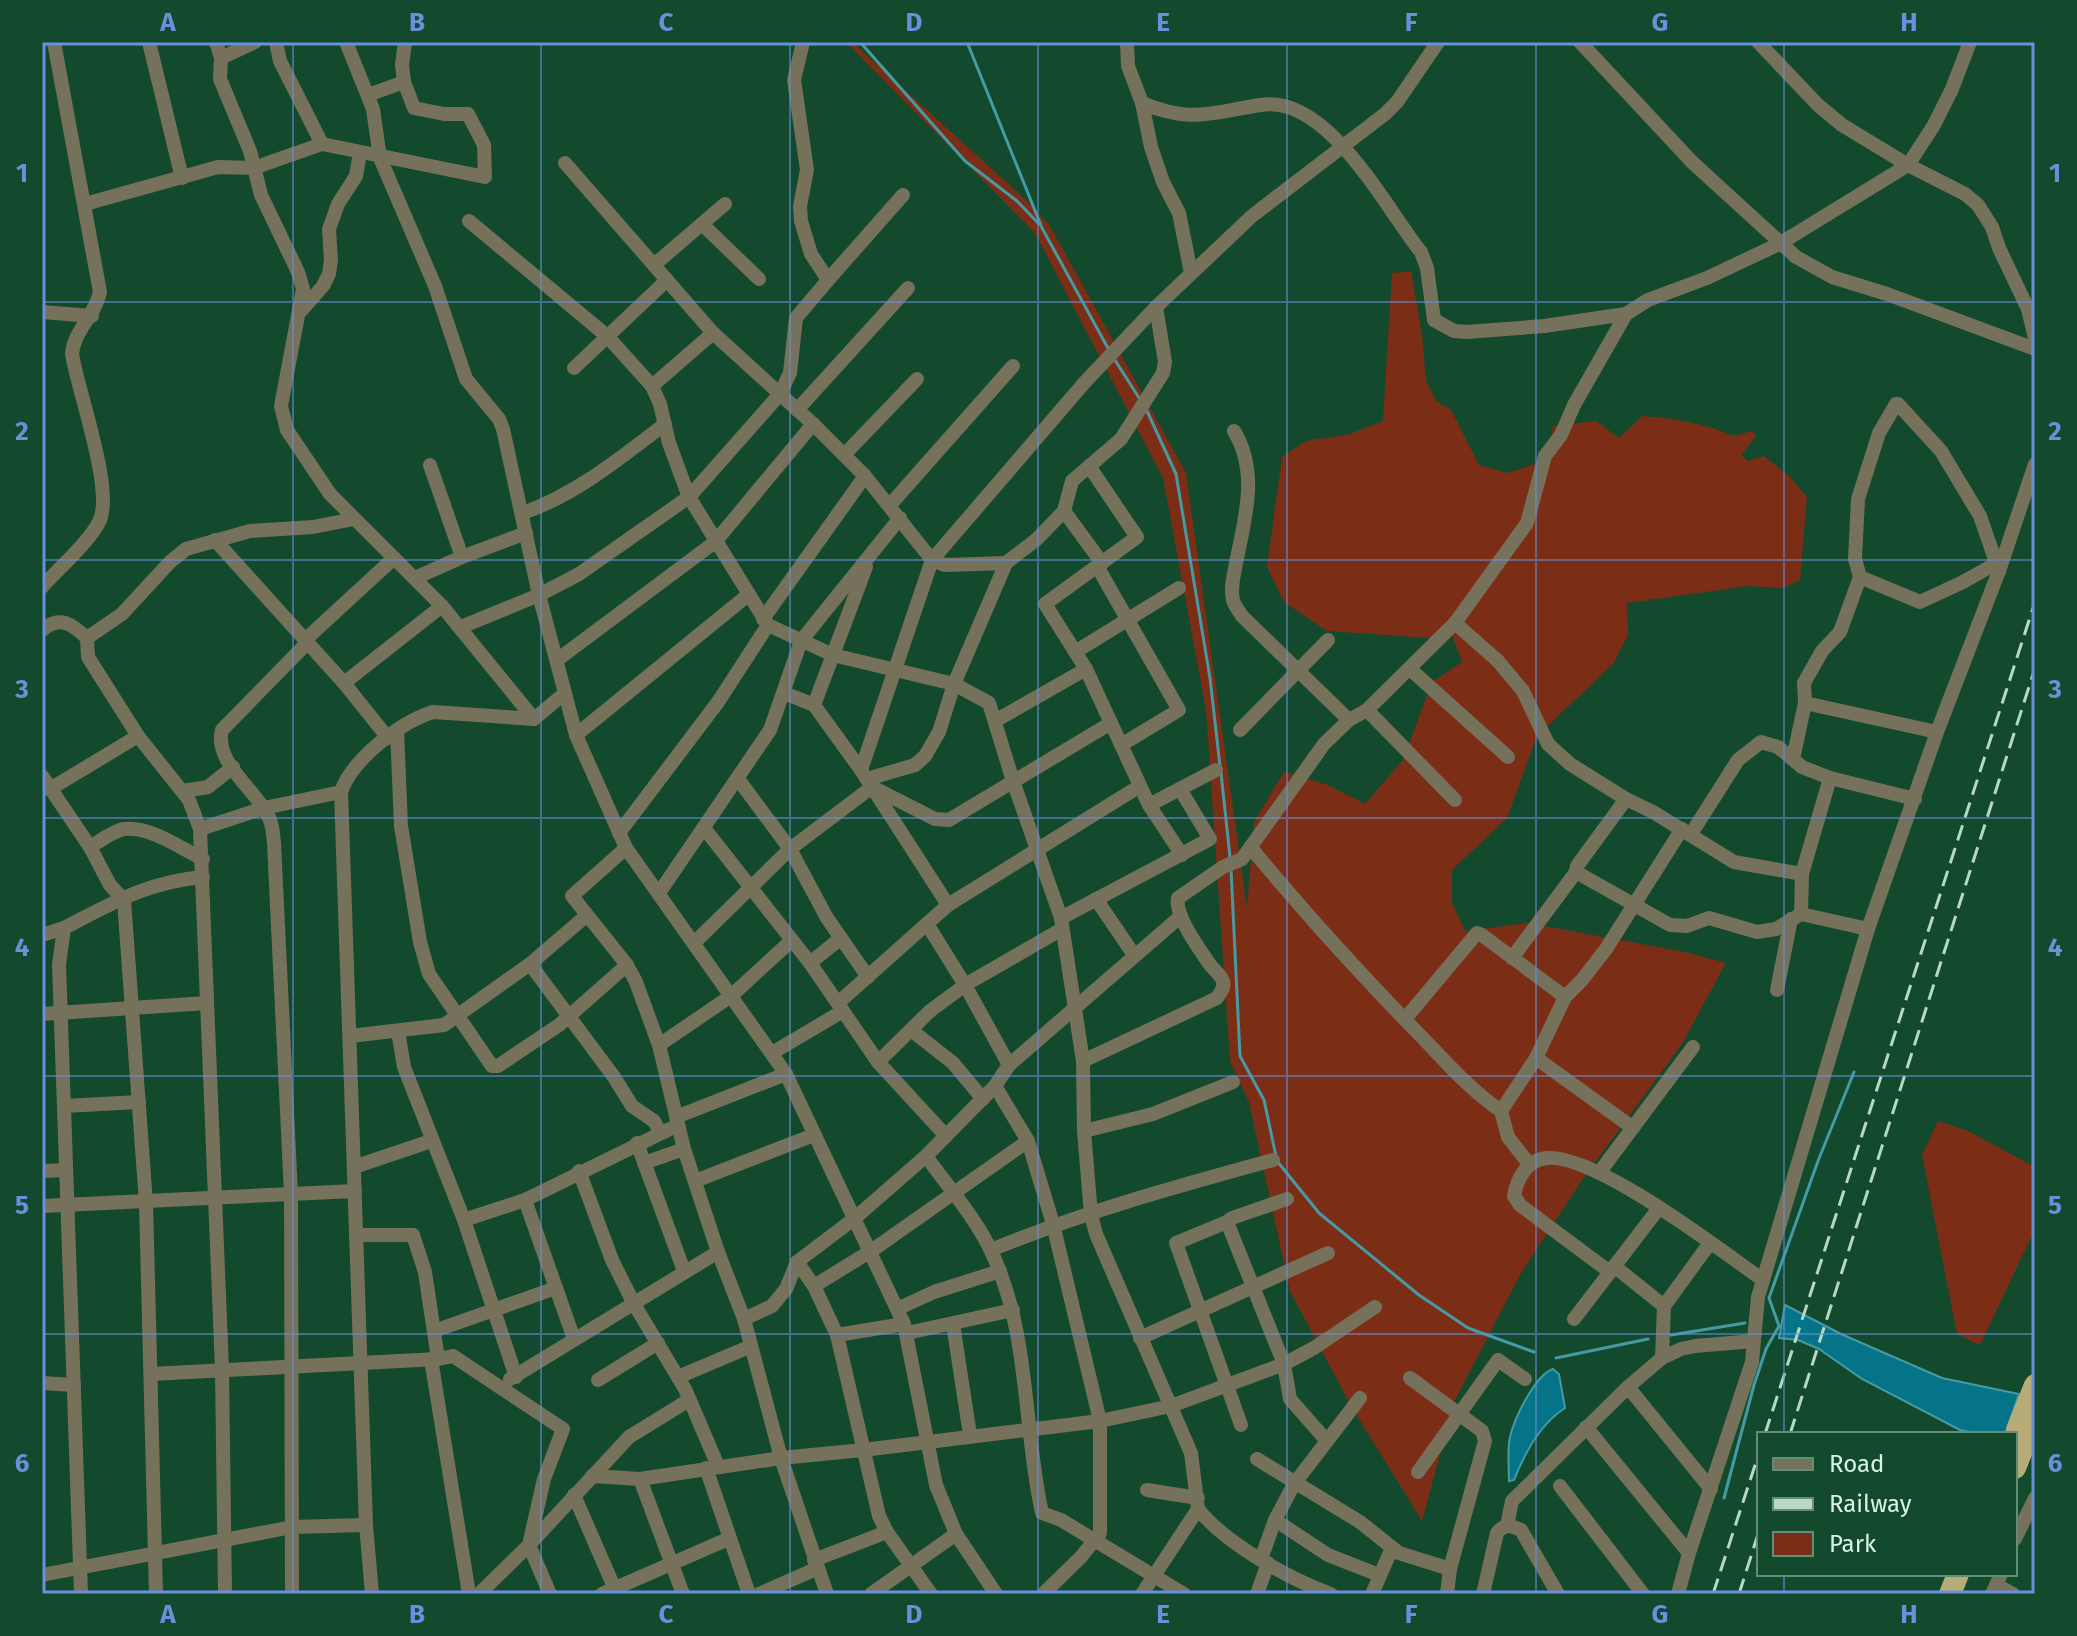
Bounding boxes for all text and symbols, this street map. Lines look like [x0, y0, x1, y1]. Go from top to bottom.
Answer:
text: A [159, 7, 176, 38]
text: B [409, 7, 425, 38]
text: C [659, 7, 674, 38]
text: D [906, 7, 923, 38]
text: E [1156, 7, 1170, 38]
text: F [1405, 7, 1418, 38]
text: G [1652, 7, 1668, 38]
text: H [1900, 7, 1918, 38]
text: 1 [16, 158, 28, 189]
text: 1 [2049, 158, 2061, 189]
text: 2 [15, 416, 29, 447]
text: 2 [2048, 416, 2062, 447]
text: 3 [14, 674, 29, 705]
text: 3 [2047, 674, 2062, 705]
text: 4 [15, 932, 30, 963]
text: 4 [2048, 932, 2063, 963]
text: 5 [15, 1190, 29, 1221]
text: 5 [2048, 1190, 2062, 1221]
legend [1757, 1432, 2017, 1576]
text: 6 [15, 1448, 30, 1479]
text: 6 [2048, 1448, 2063, 1479]
text: Road [1829, 1450, 1884, 1478]
text: Railway [1829, 1490, 1912, 1518]
text: Park [1829, 1530, 1877, 1558]
text: A [159, 1599, 176, 1630]
text: B [409, 1599, 425, 1630]
text: C [659, 1599, 674, 1630]
text: D [906, 1599, 923, 1630]
text: E [1156, 1599, 1170, 1630]
text: F [1405, 1599, 1418, 1630]
text: G [1652, 1599, 1668, 1630]
text: H [1900, 1599, 1918, 1630]

